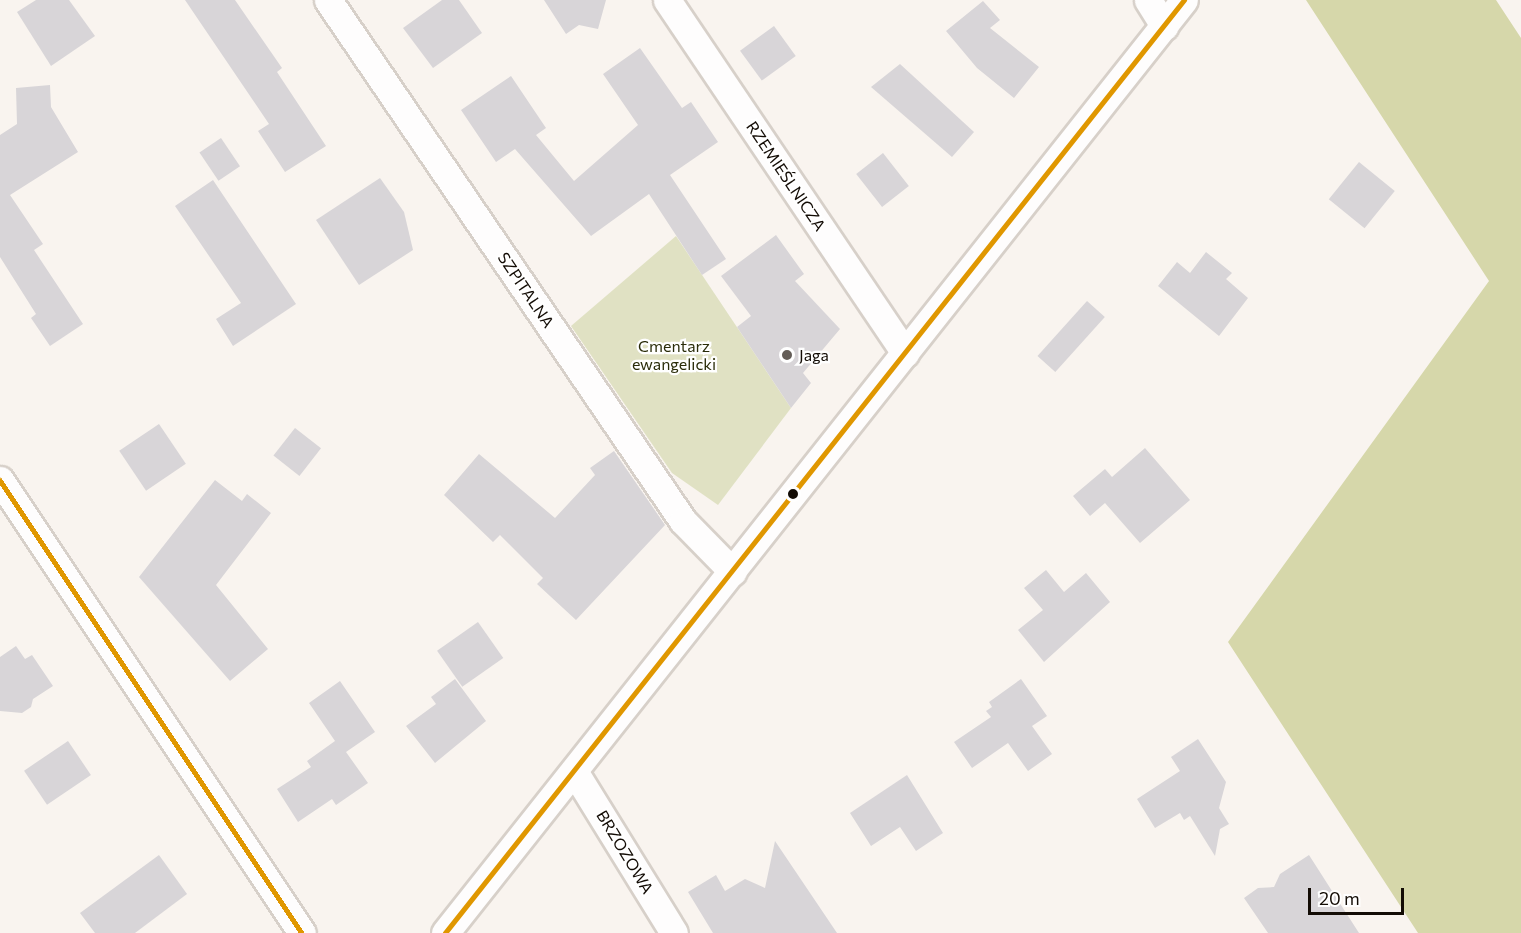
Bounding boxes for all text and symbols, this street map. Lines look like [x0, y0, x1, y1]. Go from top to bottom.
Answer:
street label: RZEMIEŚLNICZA [742, 118, 830, 234]
street label: SZPITALNA [494, 249, 558, 331]
park label: Cmentarz ewangelicki [632, 336, 716, 374]
place label: Jaga [799, 345, 829, 365]
marker: Jaga [780, 348, 794, 362]
unlabelled marker [787, 488, 799, 500]
street label: BRZOZOWA [593, 807, 657, 897]
scale bar [1311, 876, 1407, 914]
text: 20 m [1319, 887, 1360, 909]

